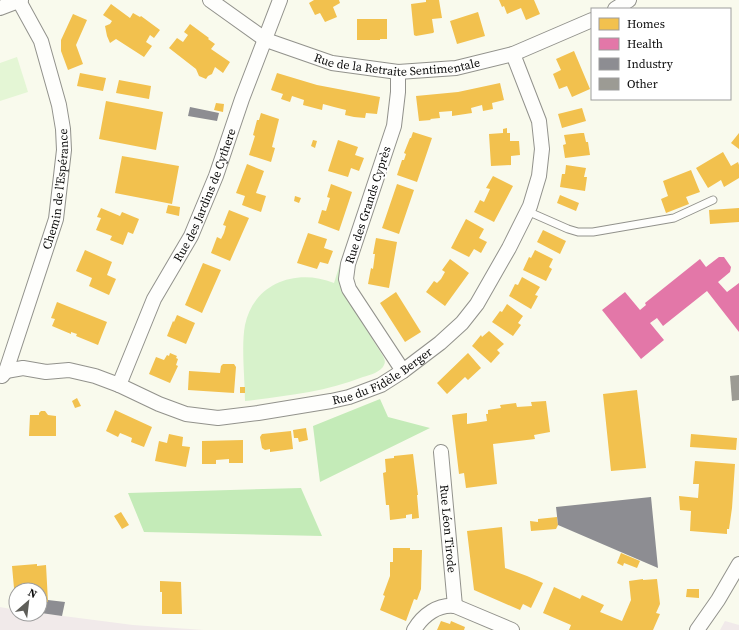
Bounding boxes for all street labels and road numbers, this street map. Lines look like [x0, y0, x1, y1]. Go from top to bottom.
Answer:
street label: Rue de la Retraite Sentimentale [312, 49, 482, 80]
street label: Rue des Jardins de Cythere [170, 126, 239, 265]
street label: Chemin de l'Espérance [39, 128, 72, 252]
street label: Rue des Grands Cyprès [341, 144, 395, 266]
street label: Rue du Fidèle Berger [331, 344, 435, 408]
street label: Rue Léon Tirode [436, 484, 460, 573]

